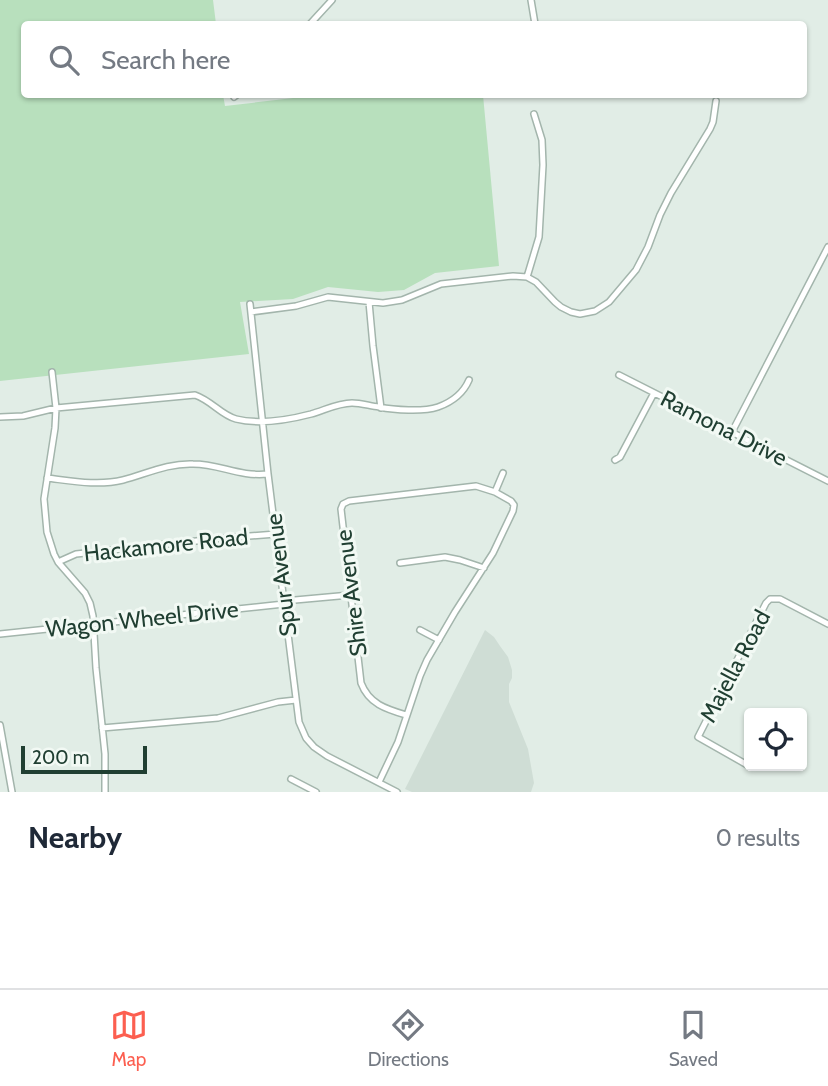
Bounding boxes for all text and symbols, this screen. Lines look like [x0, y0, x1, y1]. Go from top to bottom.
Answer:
search box [21, 21, 807, 98]
icon: search [45, 41, 83, 79]
text: Search here [101, 44, 230, 76]
street label: Ramona Drive [656, 384, 792, 472]
street label: Spur Avenue [260, 512, 302, 638]
street label: Hackamore Road [82, 522, 250, 568]
street label: Shire Avenue [329, 528, 373, 658]
street label: Wagon Wheel Drive [44, 595, 240, 643]
street label: Majella Road [694, 605, 776, 727]
map controls [744, 708, 807, 771]
button: locate [744, 708, 807, 771]
scale bar [21, 743, 147, 775]
text: 200 m [32, 746, 89, 769]
text: Nearby [28, 819, 122, 856]
text: 0 results [716, 824, 800, 852]
tab: Map [110, 1006, 148, 1071]
tab: Directions [368, 1006, 449, 1071]
tab: Saved [669, 1006, 718, 1071]

